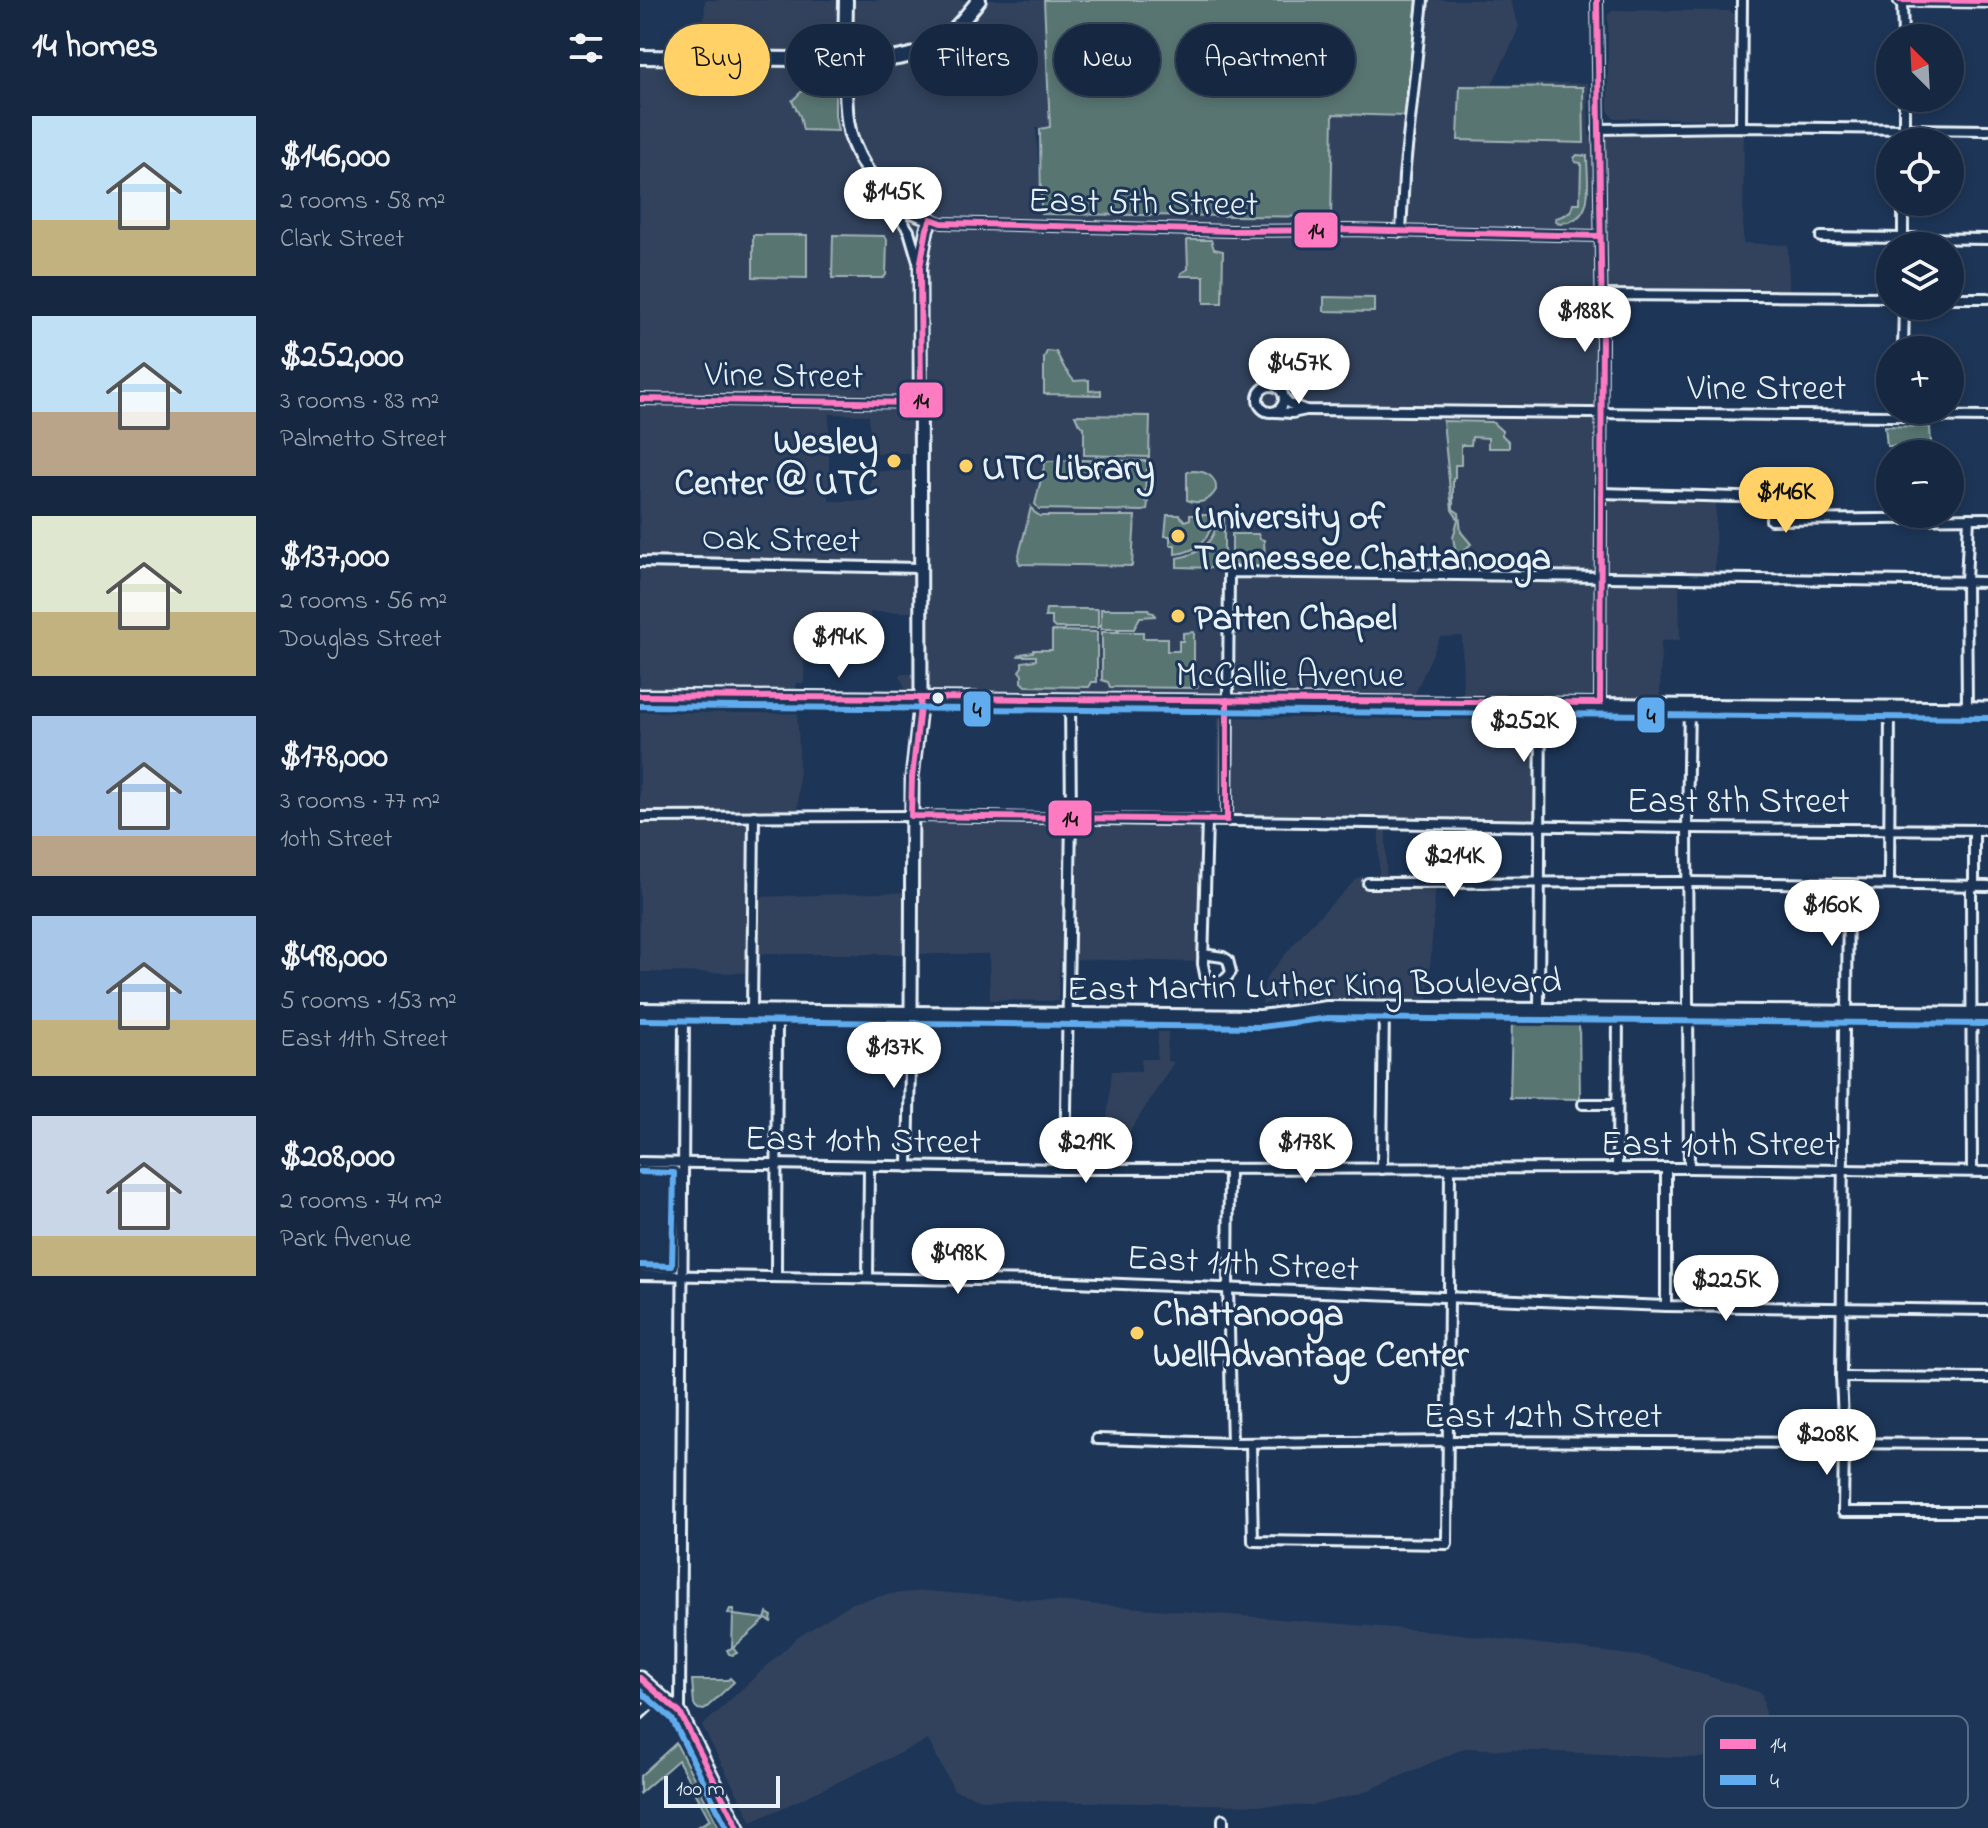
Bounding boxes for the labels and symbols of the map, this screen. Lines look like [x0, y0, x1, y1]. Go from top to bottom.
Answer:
north arrow [1876, 24, 1964, 112]
pin: $145K [837, 167, 949, 235]
street label: East 5th Street [1027, 176, 1258, 233]
line badge: 14 [1293, 211, 1339, 249]
text: 14 [1308, 217, 1325, 249]
pin: $188K [1529, 286, 1641, 354]
pin: $457K [1243, 338, 1355, 406]
street label: Vine Street [703, 350, 864, 405]
street label: Vine Street [1687, 364, 1846, 417]
line badge: 14 [898, 381, 944, 419]
text: 14 [913, 387, 930, 419]
place label: Wesley Center @ UTC [674, 418, 878, 512]
place label: UTC Library [982, 444, 1155, 497]
marker: Wesley Center @ UTC [885, 452, 903, 470]
marker: UTC Library [957, 457, 975, 475]
pin: $146K [1730, 467, 1842, 535]
place label: University of Tennessee Chattanooga [1194, 493, 1551, 588]
street label: Oak Street [701, 514, 861, 569]
marker: University of Tennessee Chattanooga [1169, 527, 1187, 545]
place label: Patten Chapel [1194, 594, 1397, 647]
marker: Patten Chapel [1169, 607, 1187, 625]
pin: $194K [783, 612, 895, 680]
street label: McCallie Avenue [1176, 651, 1405, 704]
unlabelled marker [930, 690, 946, 706]
line badge: 4 [962, 690, 992, 728]
text: 4 [972, 696, 982, 728]
pin: $252K [1468, 696, 1580, 764]
line badge: 4 [1636, 696, 1666, 734]
text: 4 [1646, 702, 1656, 734]
street label: East 8th Street [1626, 777, 1850, 830]
line badge: 14 [1047, 799, 1093, 837]
text: 14 [1062, 805, 1079, 837]
pin: $214K [1398, 831, 1510, 899]
pin: $160K [1776, 880, 1888, 948]
street label: East Martin Luther King Boulevard [1066, 957, 1562, 1018]
pin: $137K [838, 1022, 950, 1090]
street label: East 10th Street [744, 1114, 982, 1171]
pin: $219K [1030, 1117, 1142, 1185]
pin: $178K [1250, 1117, 1362, 1185]
street label: East 10th Street [1601, 1120, 1837, 1173]
pin: $498K [902, 1228, 1014, 1296]
street label: East 11th Street [1125, 1233, 1360, 1298]
pin: $225K [1670, 1255, 1782, 1323]
place label: Chattanooga WellAdvantage Center [1153, 1290, 1469, 1385]
marker: Chattanooga WellAdvantage Center [1128, 1324, 1146, 1342]
street label: East 12th Street [1424, 1392, 1662, 1445]
pin: $208K [1771, 1409, 1883, 1477]
legend [1704, 1716, 1968, 1808]
text: 14 [1770, 1731, 1786, 1763]
text: 4 [1770, 1767, 1779, 1799]
scale bar [664, 1772, 780, 1808]

